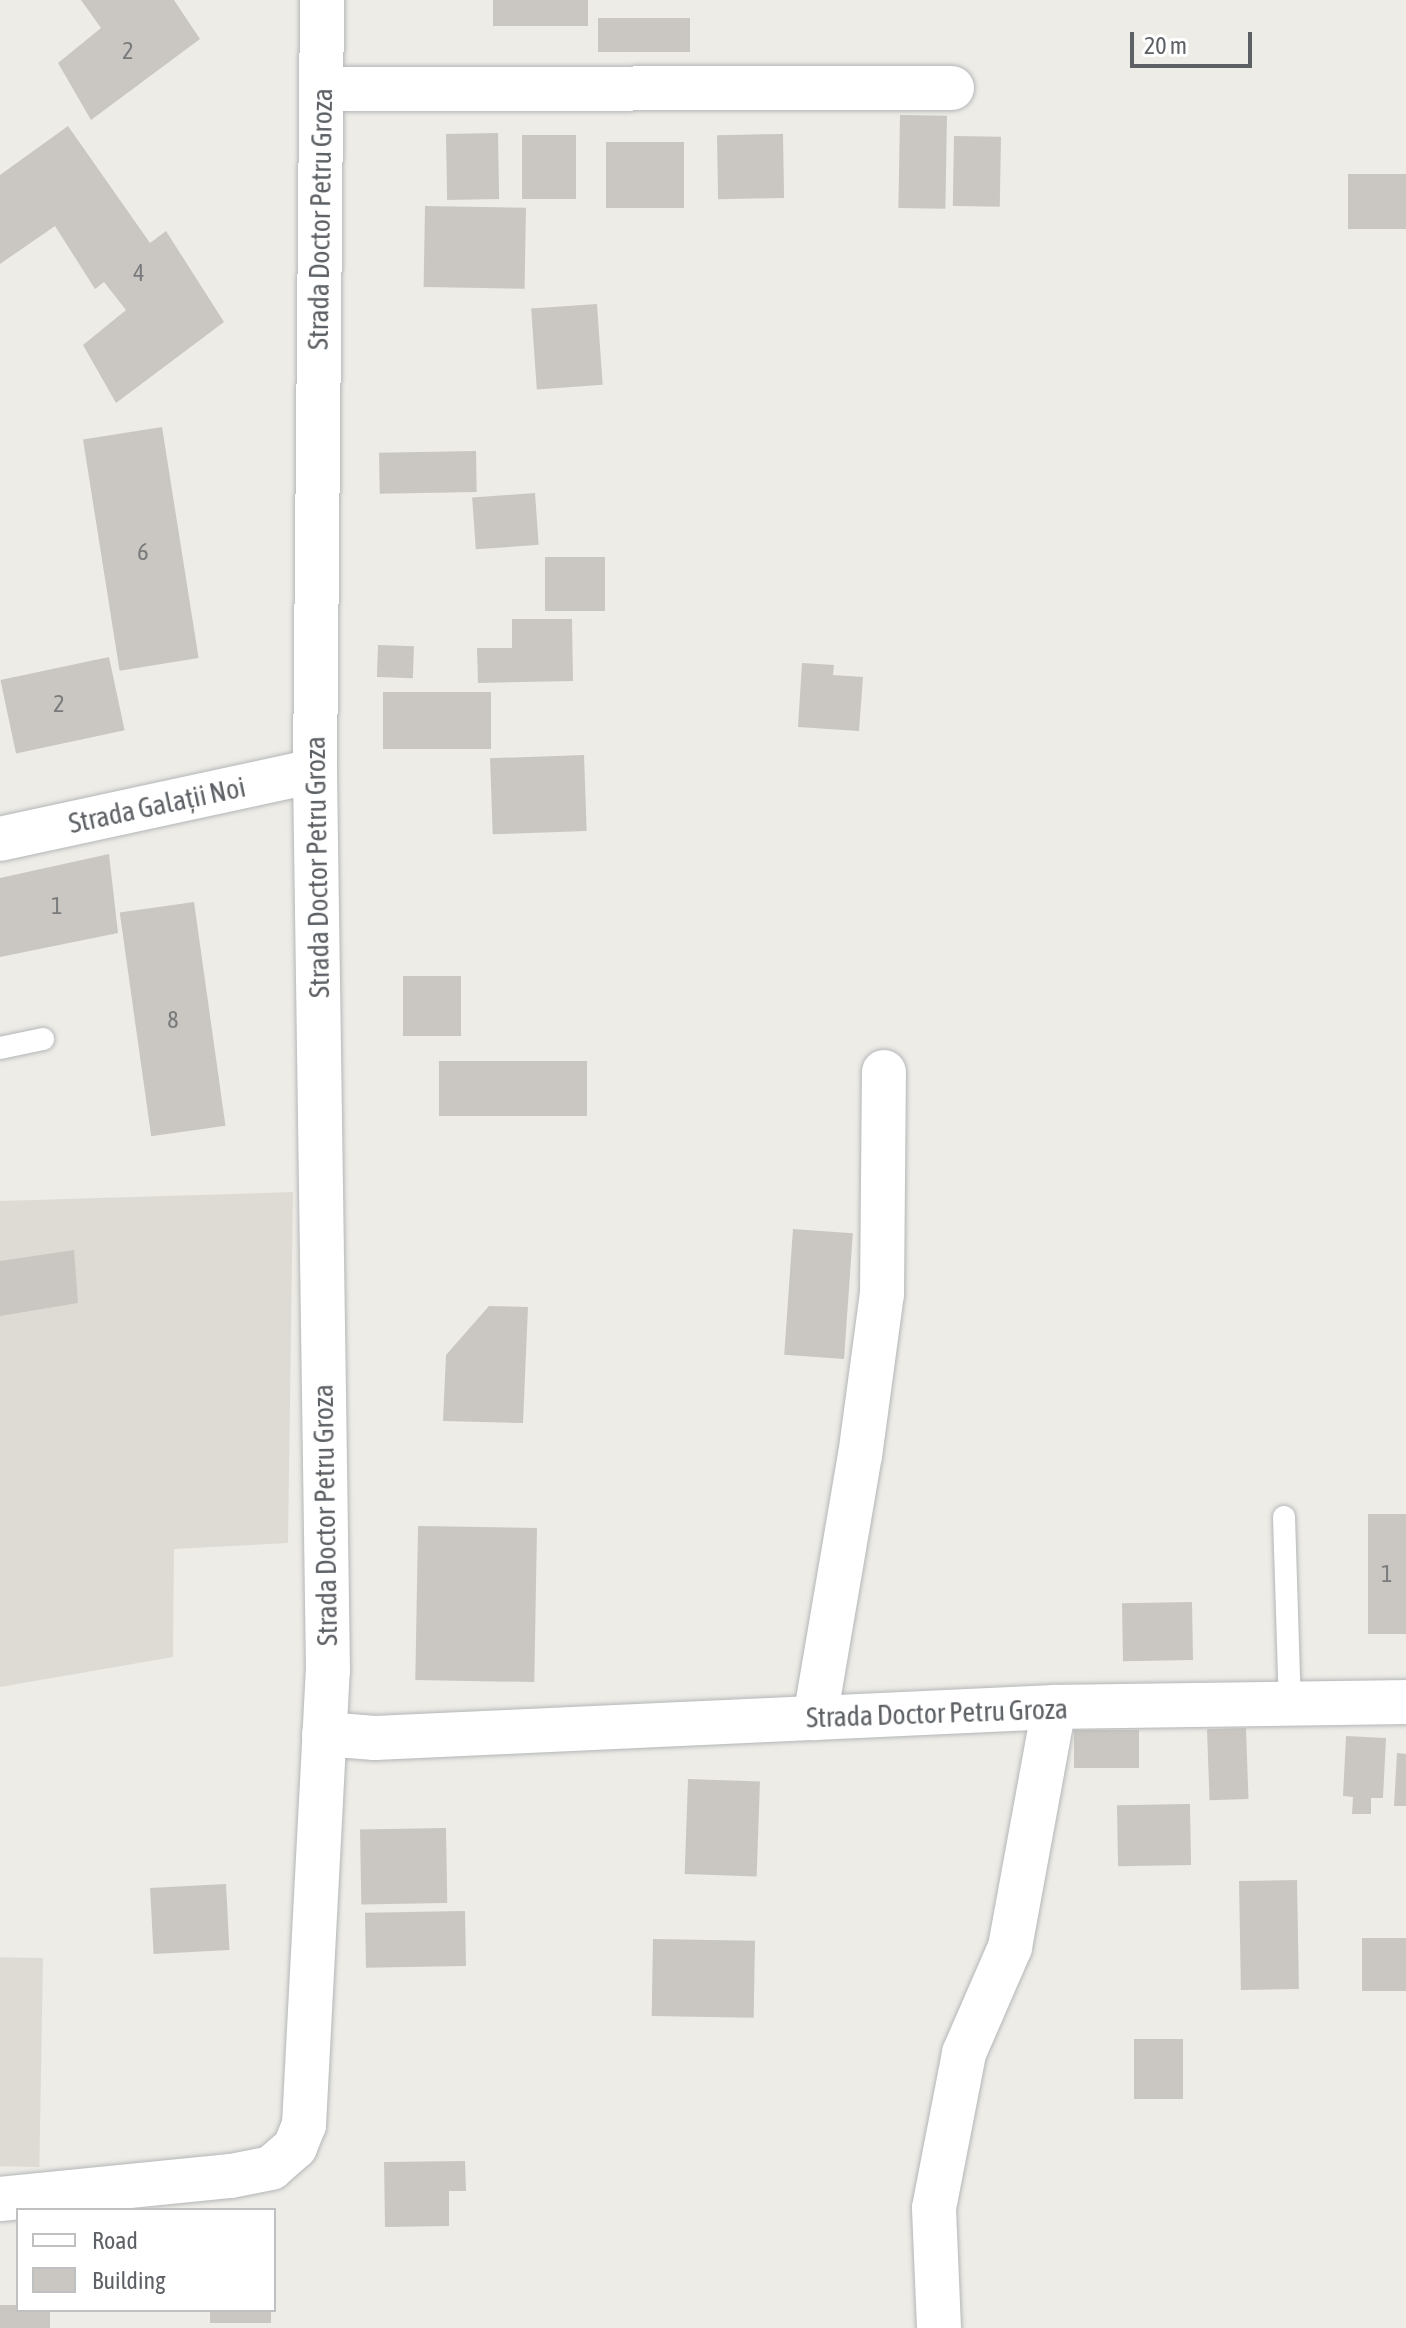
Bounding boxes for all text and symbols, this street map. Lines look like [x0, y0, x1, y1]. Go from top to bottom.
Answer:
scale bar [1134, 16, 1256, 66]
text: 20 m [1144, 32, 1187, 59]
house number: 2 [122, 37, 134, 65]
street label: Strada Doctor Petru Groza [301, 88, 339, 350]
house number: 4 [133, 259, 145, 287]
house number: 6 [137, 538, 149, 566]
house number: 2 [53, 690, 65, 718]
street label: Strada Doctor Petru Groza [298, 736, 336, 998]
street label: Strada Galații Noi [66, 770, 248, 840]
house number: 1 [51, 892, 63, 920]
house number: 8 [167, 1006, 179, 1034]
street label: Strada Doctor Petru Groza [306, 1384, 344, 1646]
house number: 1 [1381, 1560, 1393, 1588]
street label: Strada Doctor Petru Groza [806, 1692, 1068, 1734]
legend [16, 2208, 276, 2312]
text: Road [92, 2227, 138, 2254]
text: Building [92, 2267, 165, 2294]

